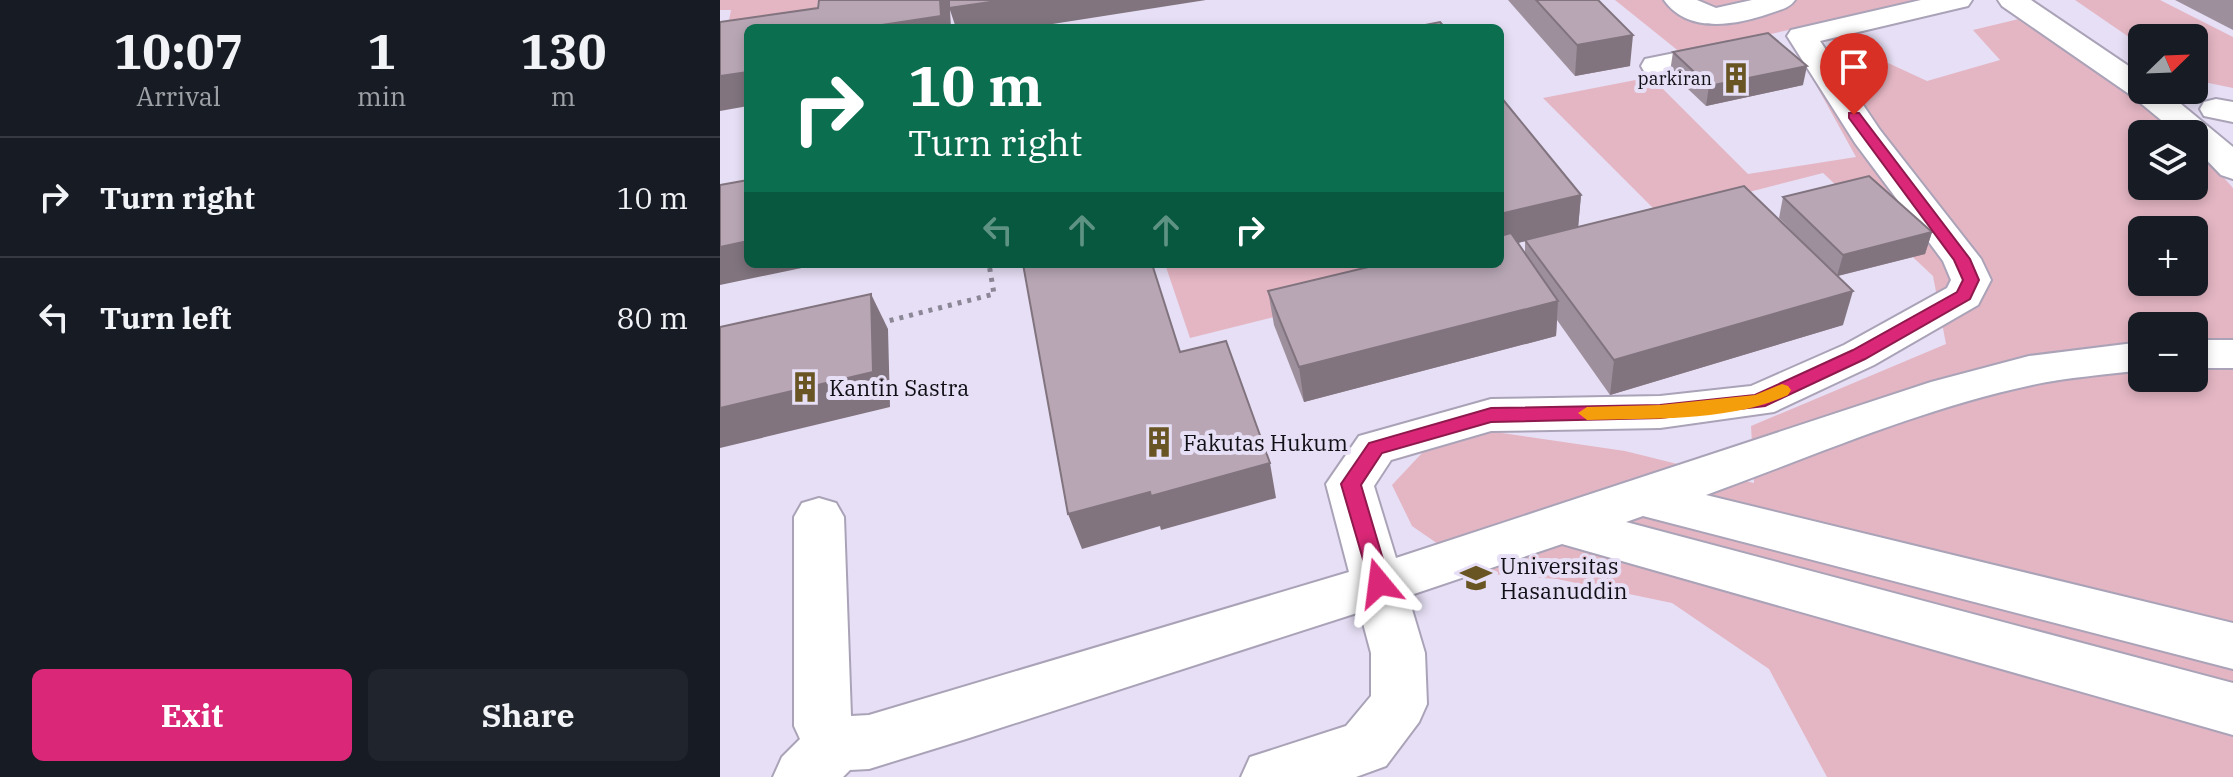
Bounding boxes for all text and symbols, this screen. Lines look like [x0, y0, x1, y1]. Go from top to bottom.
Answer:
text: 10:07 [114, 20, 243, 82]
text: 1 [367, 20, 396, 82]
text: 130 [520, 20, 606, 82]
north arrow [2128, 24, 2208, 104]
map controls [2128, 24, 2208, 392]
pin [1820, 33, 1888, 115]
icon: arrive [1832, 45, 1876, 89]
text: 10 m [908, 49, 1043, 121]
icon: right [776, 56, 880, 160]
building icon: parkiran [1719, 61, 1753, 95]
place label: parkiran [1637, 67, 1712, 90]
text: Arrival [136, 79, 221, 113]
text: min [357, 79, 406, 113]
text: m [551, 79, 576, 113]
text: Turn right [908, 119, 1082, 166]
button: layers [2128, 120, 2208, 200]
icon: right [32, 175, 76, 219]
text: Turn right [100, 178, 255, 217]
text: 10 m [616, 178, 688, 217]
icon: left [976, 208, 1020, 252]
icon: ahead [1060, 208, 1104, 252]
icon: ahead [1144, 208, 1188, 252]
icon: right [1228, 208, 1272, 252]
button: + [2128, 216, 2208, 296]
icon: left [32, 295, 76, 339]
text: Turn left [100, 298, 232, 337]
text: 80 m [616, 298, 688, 337]
button: − [2128, 312, 2208, 392]
building icon: Kantin Sastra [788, 370, 822, 404]
place label: Kantin Sastra [829, 373, 969, 402]
building icon: Fakutas Hukum [1142, 425, 1176, 459]
place label: Fakutas Hukum [1183, 428, 1348, 457]
position arrow [1337, 541, 1421, 625]
place label: Universitas Hasanuddin [1500, 551, 1628, 605]
school or university icon: Universitas Hasanuddin [1459, 561, 1493, 595]
button: Exit [32, 669, 352, 761]
button: Share [368, 669, 688, 761]

